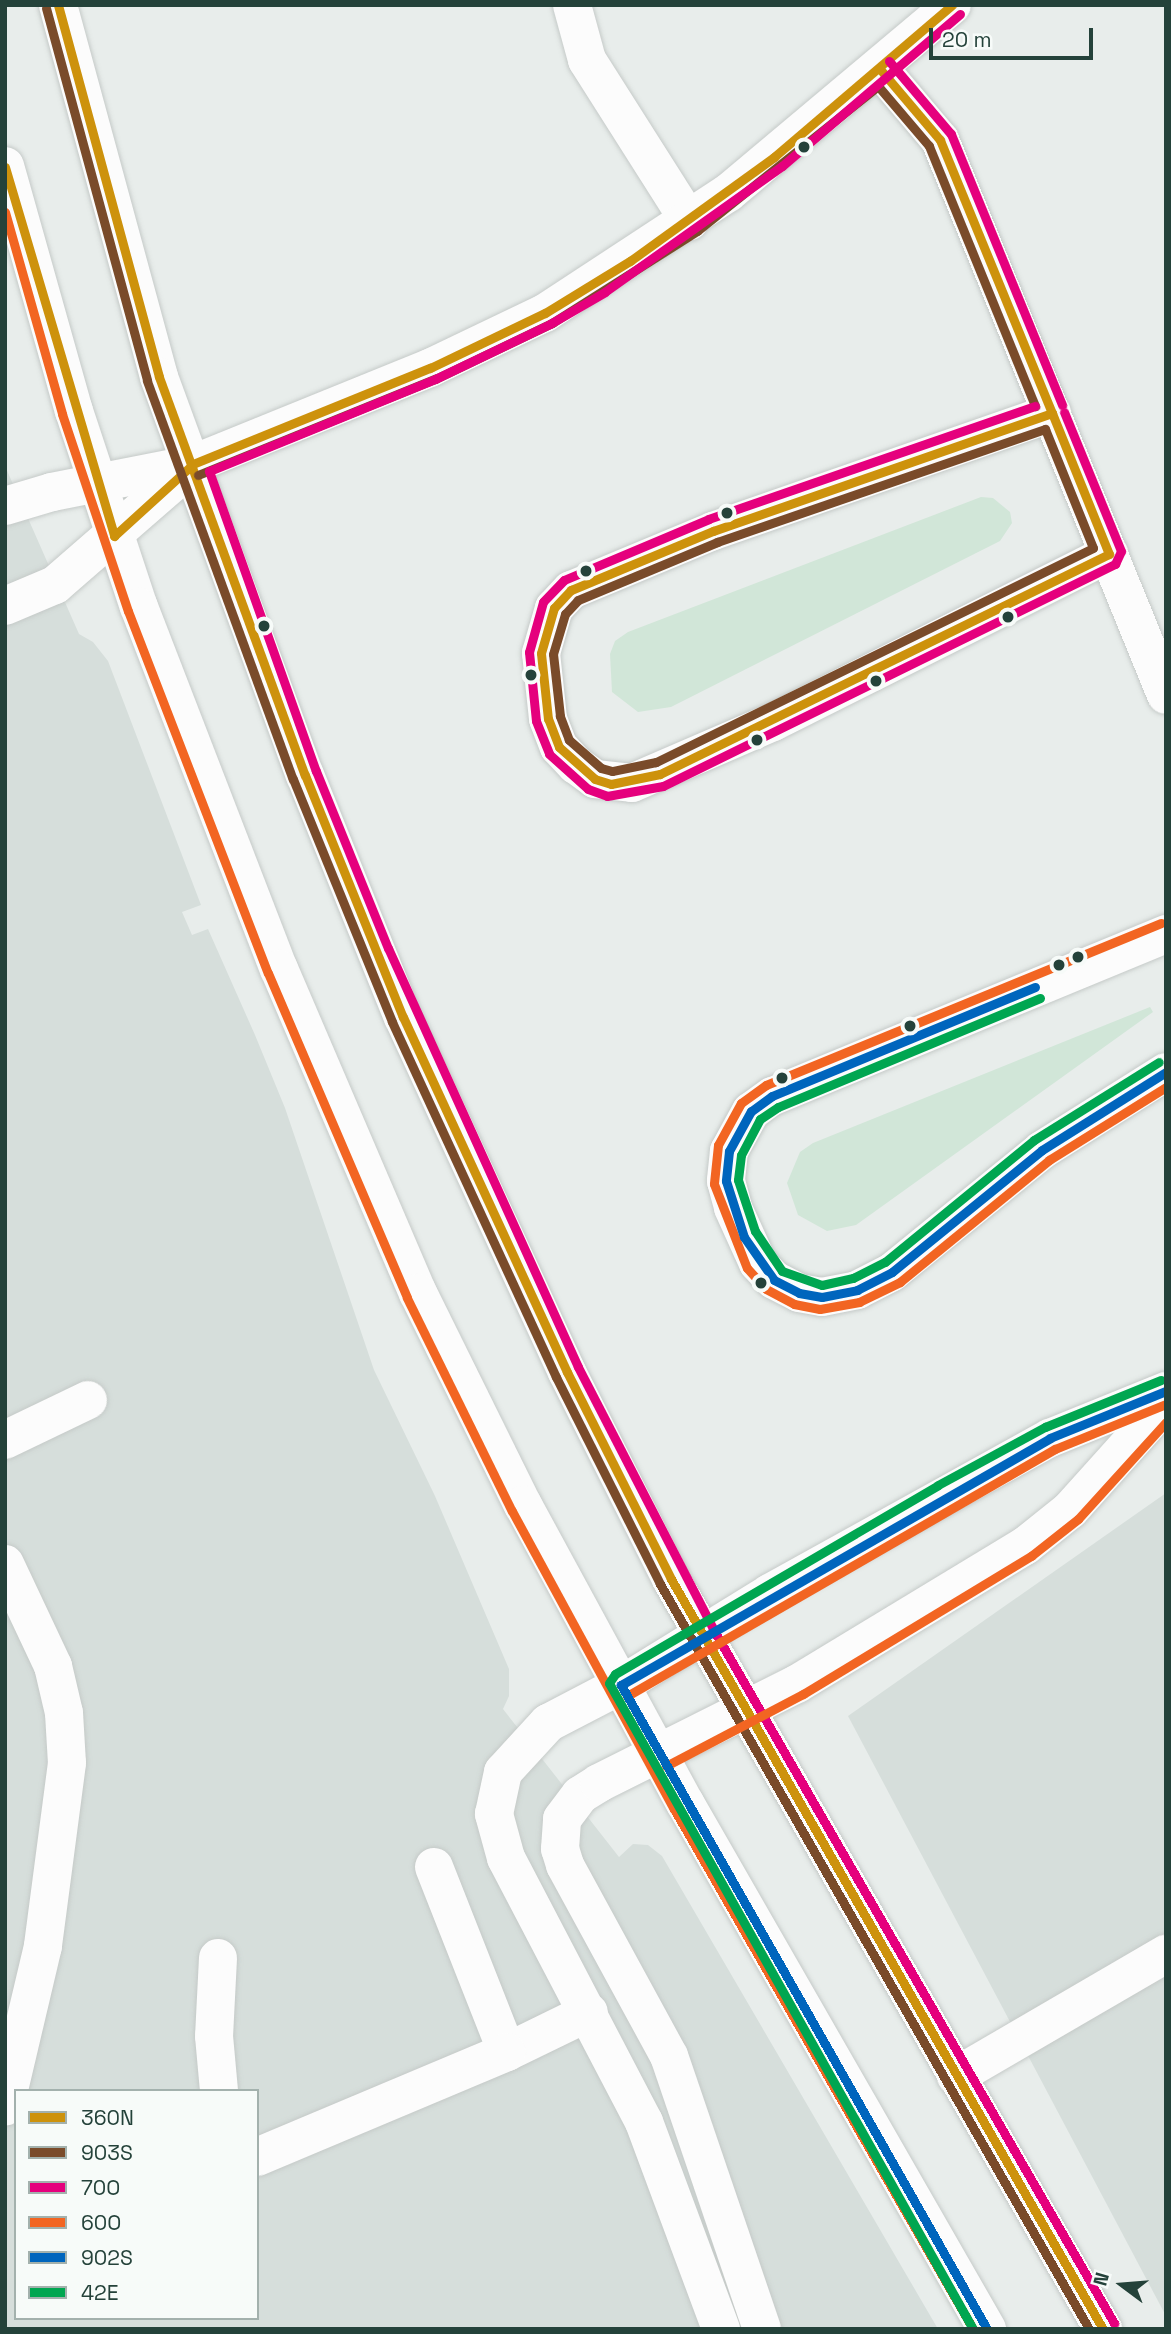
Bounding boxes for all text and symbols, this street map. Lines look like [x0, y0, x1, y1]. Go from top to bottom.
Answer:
scale bar [933, 14, 1098, 58]
text: 20 m [942, 26, 992, 53]
unlabelled marker [797, 140, 811, 154]
unlabelled marker [720, 506, 734, 520]
unlabelled marker [579, 564, 593, 578]
unlabelled marker [1001, 610, 1015, 624]
unlabelled marker [257, 619, 271, 633]
unlabelled marker [524, 668, 538, 682]
unlabelled marker [869, 674, 883, 688]
unlabelled marker [750, 733, 764, 747]
unlabelled marker [1071, 950, 1085, 964]
unlabelled marker [1052, 958, 1066, 972]
unlabelled marker [903, 1019, 917, 1033]
unlabelled marker [775, 1071, 789, 1085]
unlabelled marker [754, 1276, 768, 1290]
legend [14, 2089, 259, 2320]
text: 360N [81, 2104, 134, 2131]
text: 903S [81, 2139, 133, 2166]
text: 70O [81, 2174, 120, 2201]
text: 60O [81, 2209, 121, 2236]
text: 902S [81, 2244, 133, 2271]
north arrow [1087, 2250, 1157, 2320]
text: N [1088, 2270, 1115, 2289]
text: 42E [81, 2279, 119, 2306]

